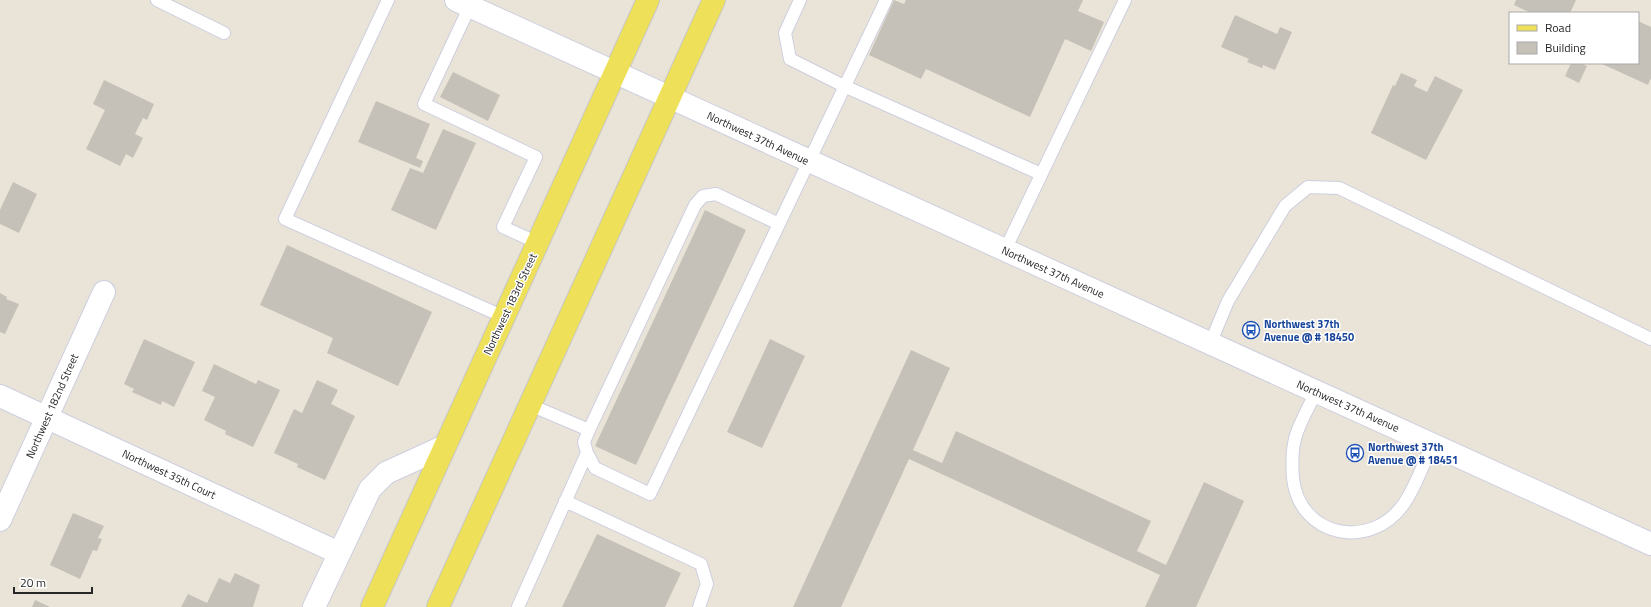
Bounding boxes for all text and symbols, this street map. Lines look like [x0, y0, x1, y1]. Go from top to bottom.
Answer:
legend [1509, 12, 1639, 64]
text: Road [1545, 18, 1571, 37]
text: Building [1545, 38, 1586, 57]
street label: Northwest 37th Avenue [704, 107, 812, 169]
street label: Northwest 37th Avenue [999, 242, 1107, 302]
street label: Northwest 183rd Street [479, 250, 541, 358]
place label: Northwest 37th Avenue @ # 18450 [1264, 316, 1354, 345]
bus stop icon: Northwest 37th Avenue @ # 18450 [1241, 320, 1261, 340]
street label: Northwest 182nd Street [22, 351, 82, 461]
street label: Northwest 37th Avenue [1294, 376, 1402, 436]
place label: Northwest 37th Avenue @ # 18451 [1368, 439, 1458, 468]
bus stop icon: Northwest 37th Avenue @ # 18451 [1345, 443, 1365, 463]
street label: Northwest 35th Court [120, 445, 219, 503]
scale bar [14, 569, 92, 595]
text: 20 m [20, 573, 46, 592]

